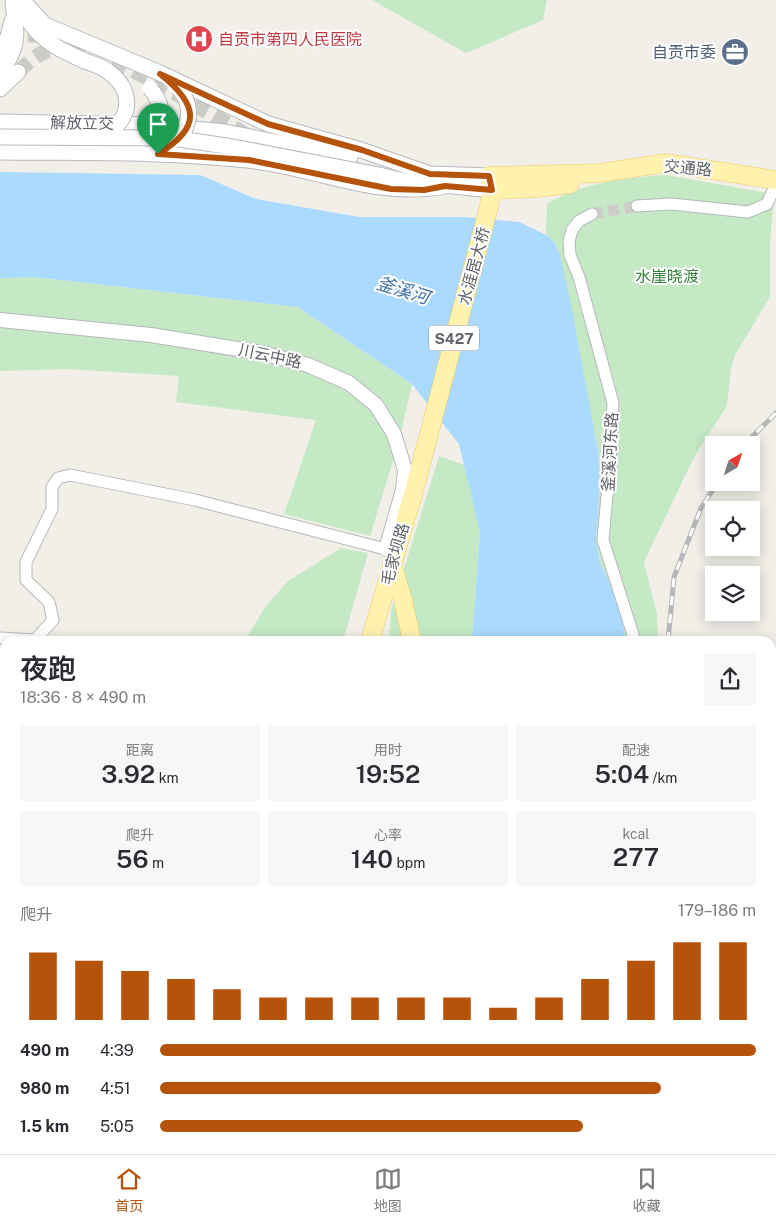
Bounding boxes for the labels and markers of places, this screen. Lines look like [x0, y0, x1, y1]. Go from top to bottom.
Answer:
hospital icon: 自贡市第四人民医院 [184, 24, 214, 54]
place label: 自贡市第四人民医院 [218, 30, 362, 49]
office icon: 自贡市委 [720, 37, 750, 67]
place label: 自贡市委 [652, 43, 716, 62]
pin [137, 103, 179, 154]

